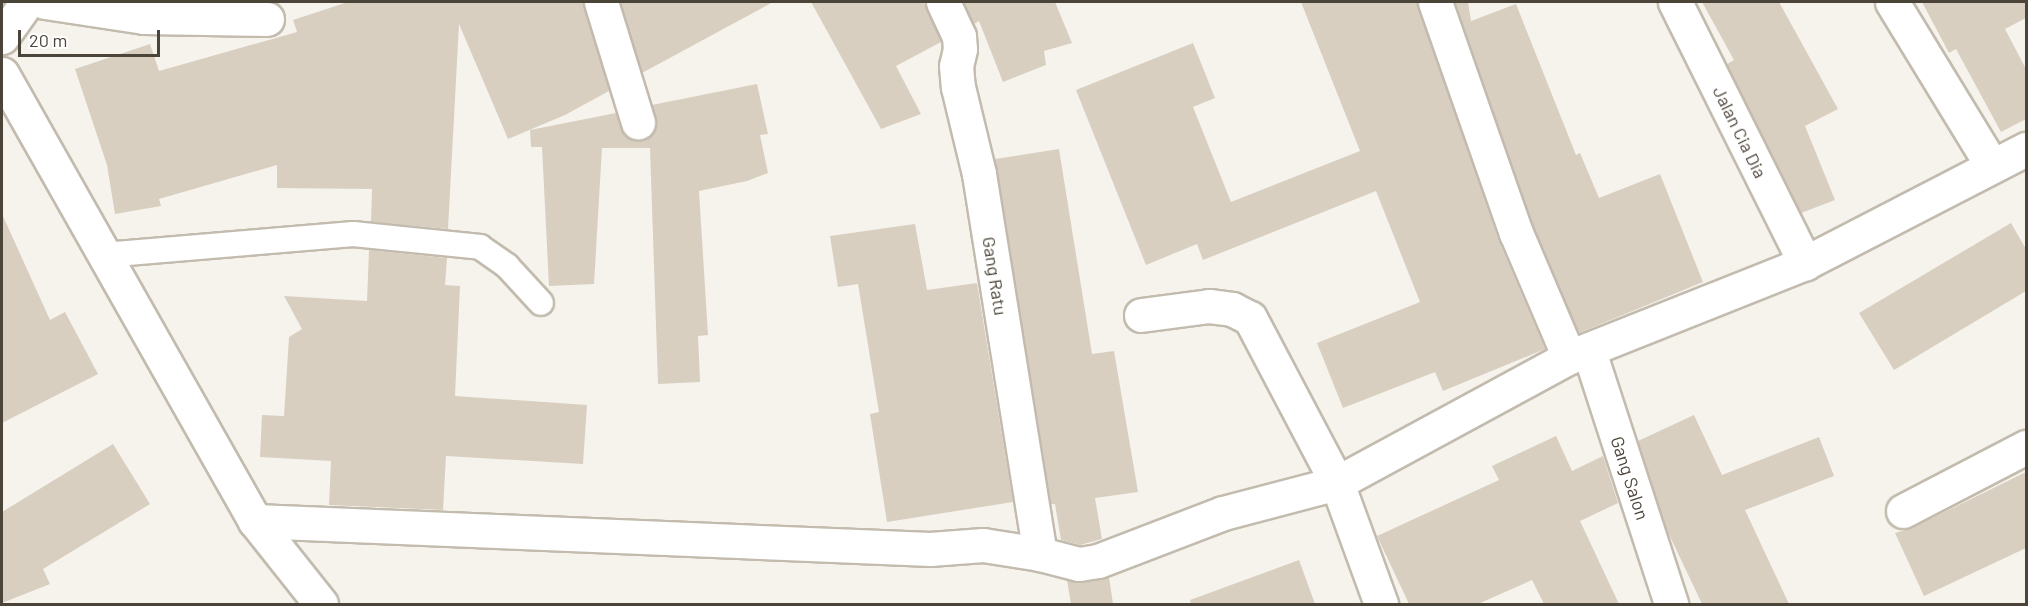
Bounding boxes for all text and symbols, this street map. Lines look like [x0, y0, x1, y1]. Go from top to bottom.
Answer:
scale bar [21, 18, 164, 56]
text: 20 m [29, 29, 67, 51]
street label: Jalan Cia Dia [1708, 83, 1772, 181]
street label: Gang Ratu [978, 235, 1012, 317]
street label: Gang Salon [1606, 434, 1654, 522]

